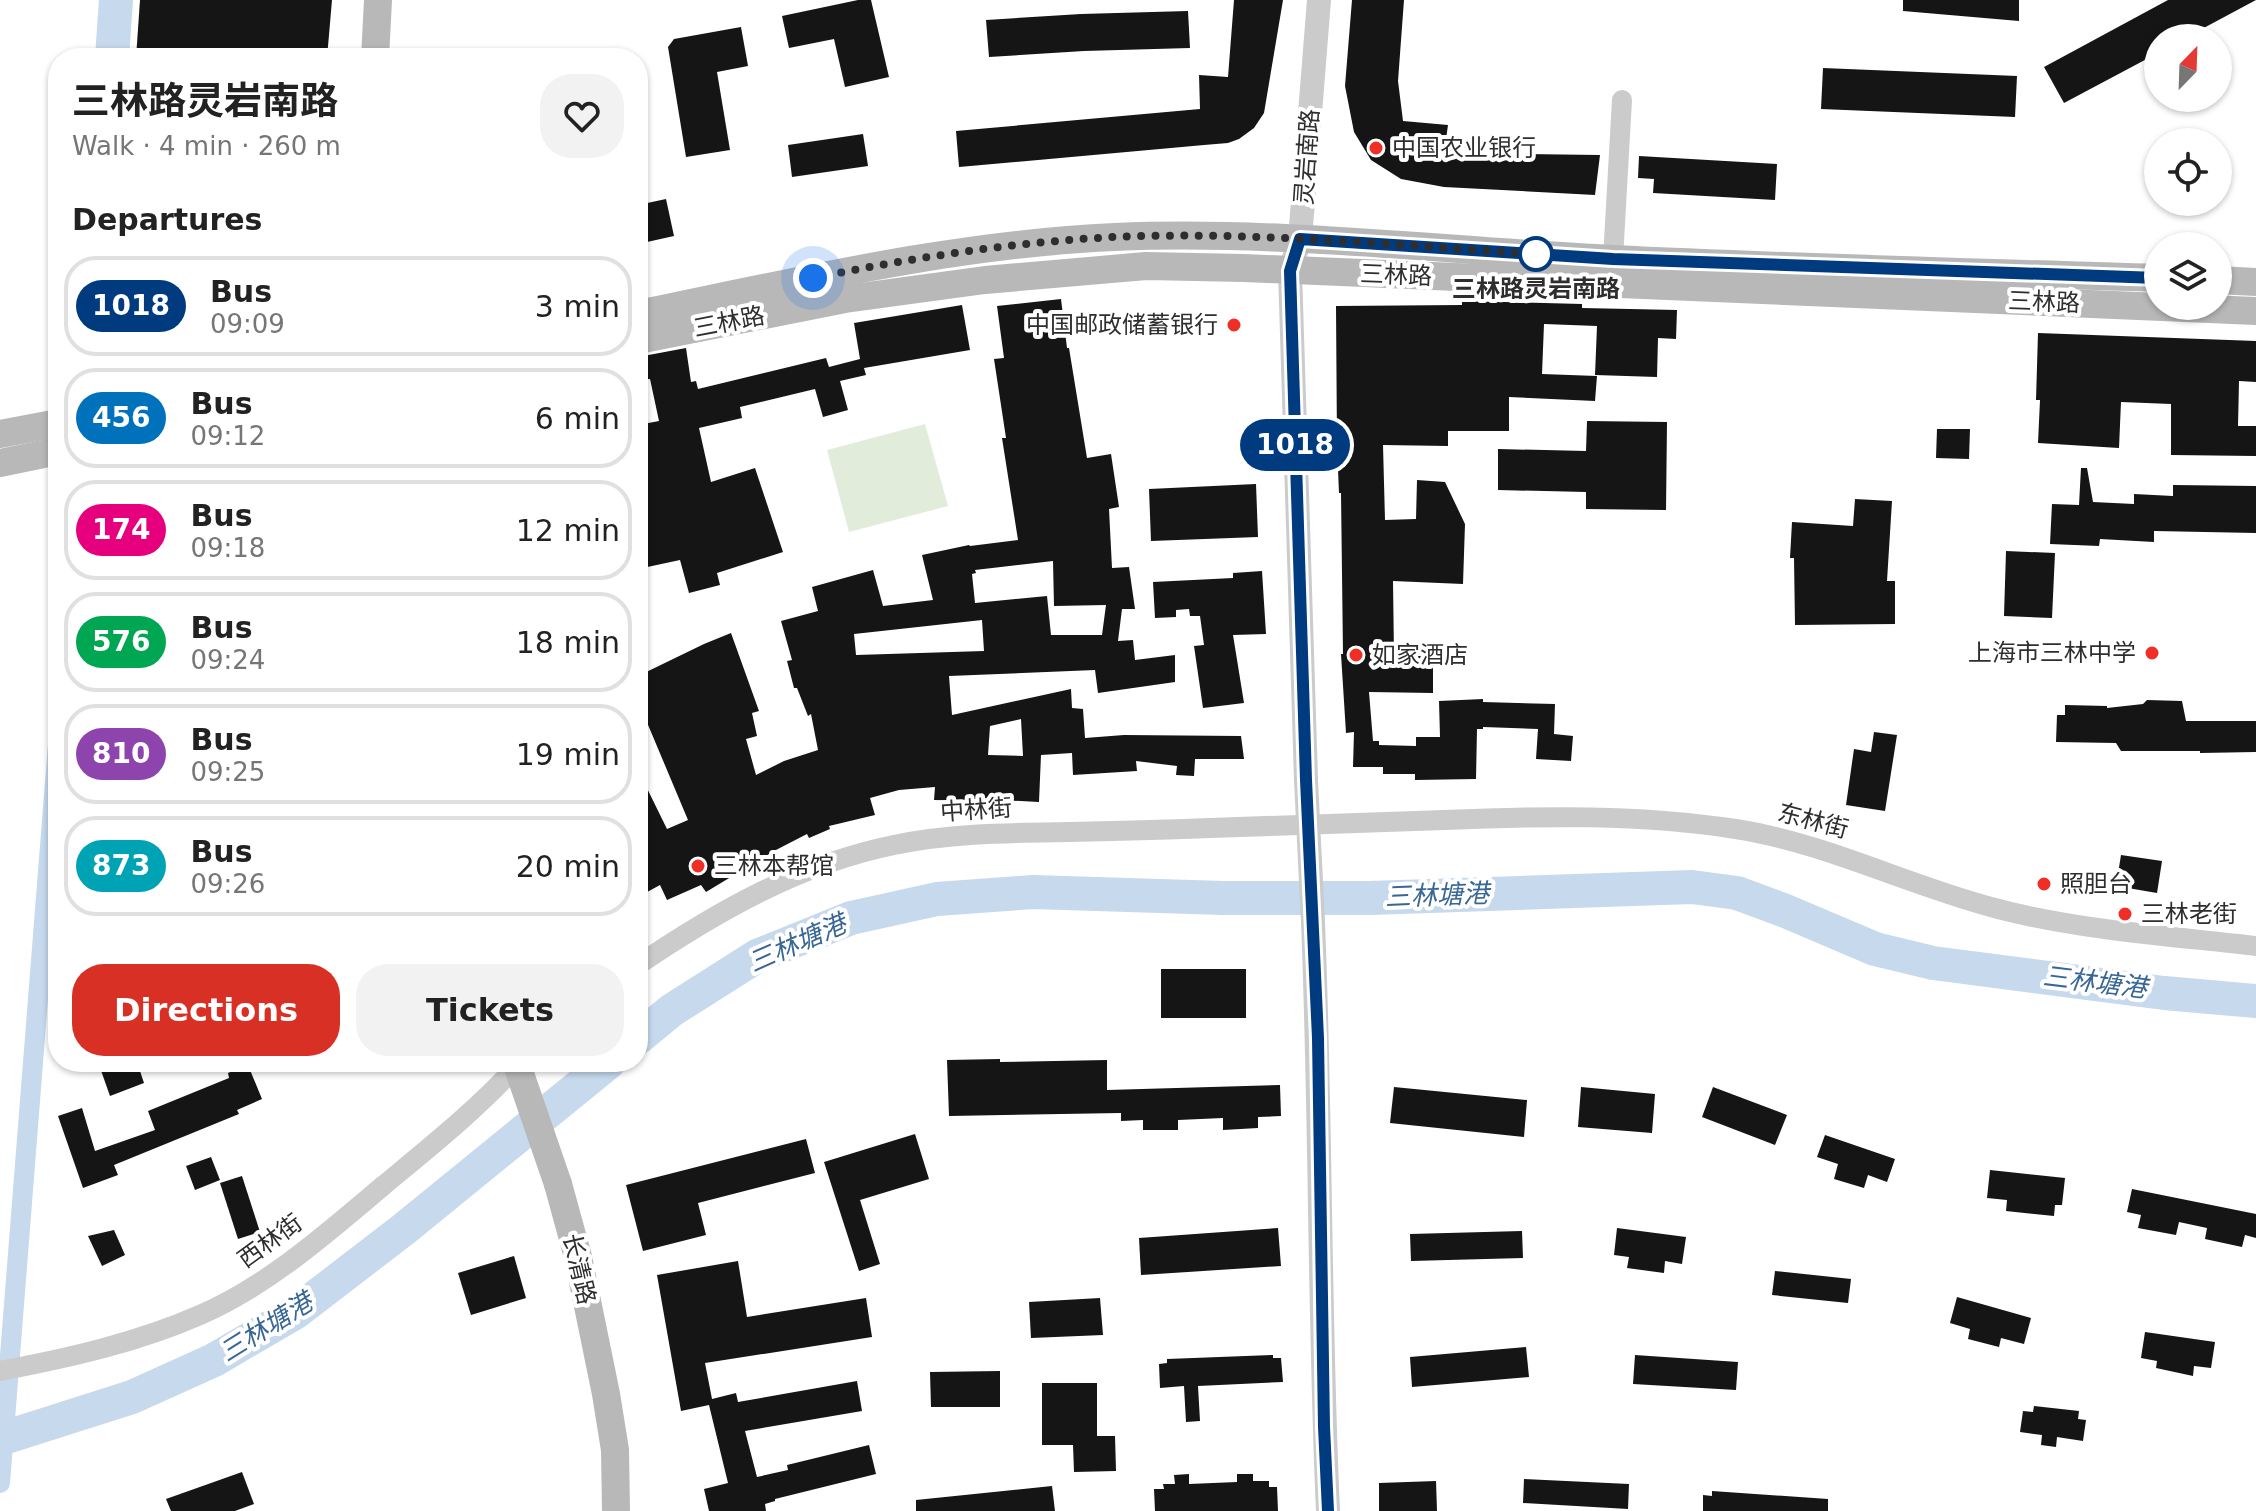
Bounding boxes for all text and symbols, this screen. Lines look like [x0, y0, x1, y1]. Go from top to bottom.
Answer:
north arrow [2144, 24, 2232, 112]
map controls [2144, 24, 2232, 320]
button: heart [540, 74, 624, 158]
text: 三林路灵岩南路 [72, 79, 338, 123]
street label: 灵岩南路 [1290, 108, 1324, 206]
button: locate [2144, 128, 2232, 216]
text: Walk · 4 min · 260 m [72, 131, 341, 161]
place label: 中国农业银行 [1392, 134, 1536, 162]
marker: 中国农业银行 [1367, 139, 1385, 157]
text: Departures [72, 202, 262, 237]
button: layers [2144, 232, 2232, 320]
marker: 三林路灵岩南路 [1519, 237, 1553, 271]
your location [793, 258, 833, 298]
street label: 三林路 [1360, 260, 1432, 290]
text: Bus [210, 274, 272, 309]
place label: 三林路灵岩南路 [1452, 275, 1620, 303]
street label: 三林路 [2008, 287, 2080, 317]
text: 1018 [92, 289, 170, 322]
text: 3 min [535, 289, 620, 324]
street label: 三林路 [691, 301, 767, 343]
text: 09:09 [210, 309, 285, 339]
place label: 中国邮政储蓄银行 [1026, 311, 1218, 339]
marker: 中国邮政储蓄银行 [1225, 316, 1243, 334]
text: Bus [190, 386, 253, 421]
text: 456 [92, 401, 150, 434]
text: 6 min [535, 401, 620, 436]
line badge: 1018 [1239, 419, 1351, 471]
text: 09:12 [190, 421, 265, 451]
text: 1018 [1256, 428, 1334, 461]
text: Bus [190, 498, 253, 533]
text: 174 [92, 513, 150, 546]
text: 12 min [516, 513, 620, 548]
text: 09:18 [190, 533, 265, 563]
text: Bus [190, 610, 253, 645]
text: 576 [92, 625, 150, 658]
text: 18 min [516, 625, 620, 660]
place label: 上海市三林中学 [1968, 639, 2136, 667]
place label: 如家酒店 [1372, 641, 1468, 669]
marker: 上海市三林中学 [2143, 644, 2161, 662]
text: 09:24 [190, 645, 265, 675]
marker: 如家酒店 [1347, 646, 1365, 664]
text: Bus [190, 722, 253, 757]
text: 810 [92, 737, 150, 770]
text: 19 min [516, 737, 620, 772]
text: 09:25 [190, 757, 265, 787]
street label: 中林街 [939, 794, 1013, 826]
street label: 东林街 [1775, 798, 1851, 844]
text: Bus [190, 834, 253, 869]
text: 873 [92, 849, 150, 882]
text: 20 min [516, 849, 620, 884]
place label: 三林本帮馆 [714, 852, 834, 880]
marker: 三林本帮馆 [689, 857, 707, 875]
text: 09:26 [190, 869, 265, 899]
place label: 照胆台 [2060, 870, 2132, 898]
marker: 照胆台 [2035, 875, 2053, 893]
water label: 三林塘港 [1385, 878, 1493, 912]
place label: 三林老街 [2141, 900, 2237, 928]
marker: 三林老街 [2116, 905, 2134, 923]
water label: 三林塘港 [743, 907, 854, 978]
water label: 三林塘港 [2042, 961, 2152, 1004]
button: Directions [72, 964, 340, 1056]
button: Tickets [356, 964, 624, 1056]
street label: 西林街 [233, 1209, 307, 1273]
street label: 长清路 [557, 1231, 601, 1307]
water label: 三林塘港 [214, 1285, 321, 1367]

